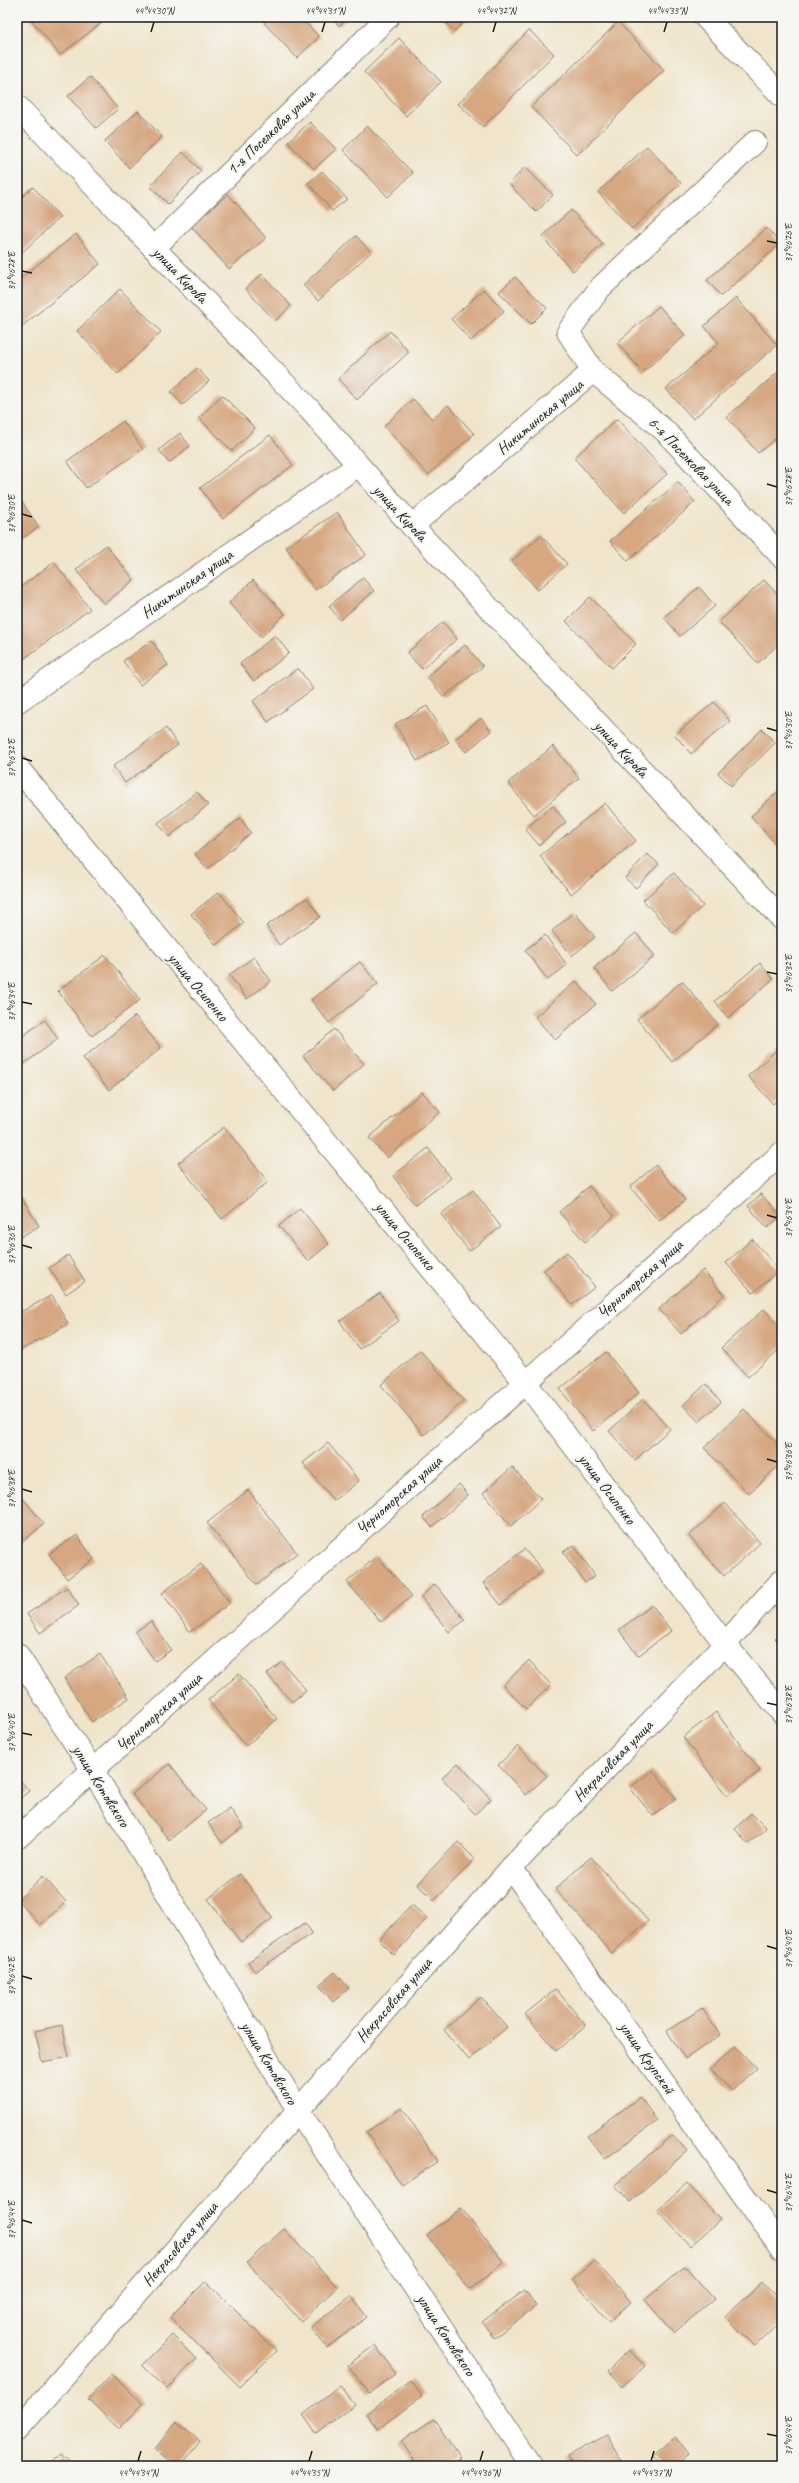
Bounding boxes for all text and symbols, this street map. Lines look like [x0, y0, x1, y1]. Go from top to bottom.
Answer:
text: 44°44'30"N [134, 4, 176, 17]
text: 44°44'31"N [305, 4, 347, 17]
text: 44°44'32"N [476, 4, 518, 17]
text: 44°44'33"N [647, 4, 689, 17]
street label: 1-я Поселковая улица [223, 84, 320, 179]
text: 37°46'26"E [782, 222, 795, 262]
street label: улица Кирова [148, 242, 213, 308]
text: 37°46'28"E [5, 250, 18, 290]
street label: Никитинская улица [493, 374, 589, 459]
street label: 6-я Поселковая улица [644, 413, 739, 510]
text: 37°46'28"E [782, 466, 795, 506]
street label: улица Кирова [368, 480, 432, 547]
text: 37°46'30"E [5, 493, 18, 533]
street label: Никитинская улица [137, 544, 238, 623]
text: 37°46'30"E [782, 710, 795, 750]
street label: улица Кирова [589, 716, 653, 783]
text: 37°46'32"E [5, 737, 18, 777]
street label: улица Осипенко [163, 948, 233, 1027]
text: 37°46'32"E [782, 953, 795, 993]
text: 37°46'34"E [5, 981, 18, 1021]
street label: улица Осипенко [370, 1197, 440, 1276]
text: 37°46'34"E [782, 1197, 795, 1237]
text: 37°46'36"E [5, 1224, 18, 1264]
street label: Черноморская улица [593, 1234, 688, 1323]
text: 37°46'36"E [782, 1441, 795, 1481]
street label: улица Осипенко [573, 1449, 641, 1530]
street label: Черноморская улица [352, 1450, 447, 1539]
text: 37°46'38"E [5, 1468, 18, 1508]
street label: Черноморская улица [112, 1667, 207, 1756]
text: 37°46'38"E [782, 1684, 795, 1724]
text: 37°46'40"E [5, 1712, 18, 1752]
street label: Некрасовская улица [569, 1715, 658, 1806]
street label: улица Котовского [67, 1740, 135, 1832]
text: 37°46'40"E [782, 1928, 795, 1968]
street label: Некрасовская улица [352, 1952, 437, 2047]
text: 37°46'42"E [5, 1955, 18, 1995]
street label: улица Котовского [236, 2017, 302, 2109]
street label: улица Крупской [614, 2017, 680, 2099]
text: 37°46'42"E [782, 2172, 795, 2212]
street label: Некрасовская улица [138, 2196, 223, 2291]
text: 37°46'44"E [5, 2199, 18, 2239]
street label: улица Котовского [412, 2289, 481, 2381]
text: 37°46'44"E [782, 2415, 795, 2455]
text: 44°44'34"N [118, 2466, 160, 2479]
text: 44°44'35"N [289, 2466, 331, 2479]
text: 44°44'36"N [460, 2466, 502, 2479]
text: 44°44'37"N [631, 2466, 673, 2479]

